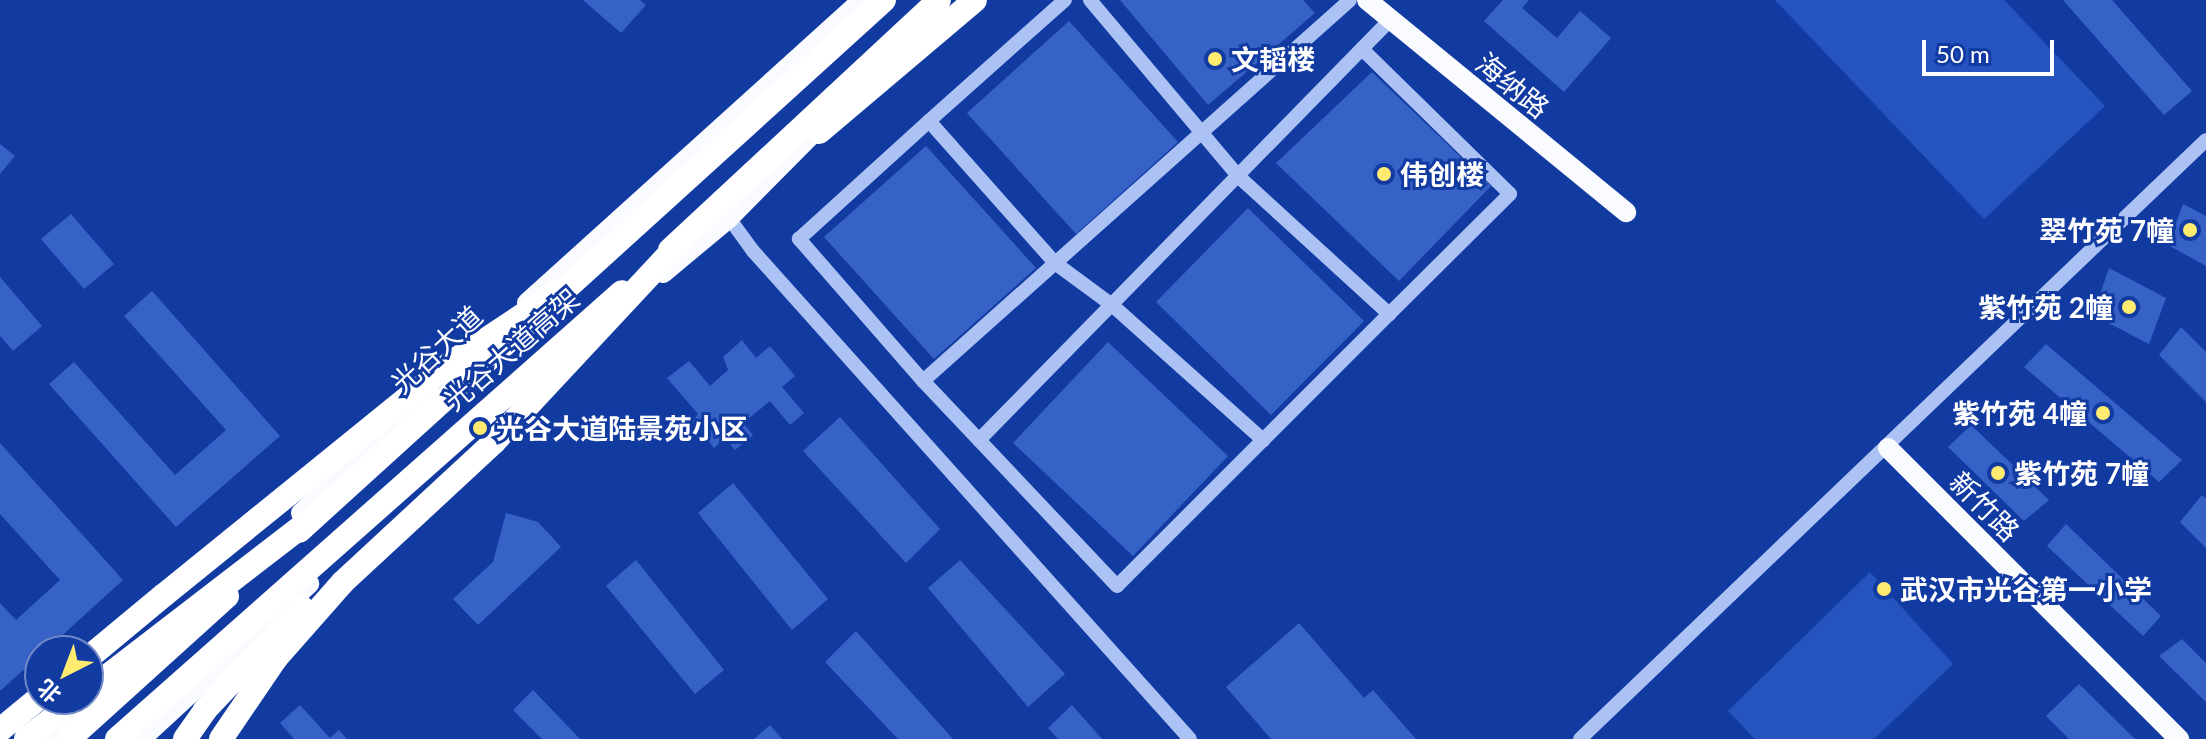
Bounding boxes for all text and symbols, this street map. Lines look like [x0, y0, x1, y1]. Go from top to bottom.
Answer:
scale bar [1926, 24, 2058, 74]
text: 50 m [1936, 39, 1990, 68]
place label: 文韬楼 [1231, 42, 1315, 76]
street label: 海纳路 [1470, 46, 1556, 124]
marker: 文韬楼 [1206, 50, 1224, 68]
place label: 伟创楼 [1400, 157, 1484, 191]
marker: 伟创楼 [1375, 165, 1393, 183]
place label: 翠竹苑 7幢 [2039, 213, 2174, 247]
marker: 翠竹苑 7幢 [2181, 221, 2199, 239]
street label: 光谷大道高架 [437, 281, 585, 417]
place label: 紫竹苑 2幢 [1978, 290, 2113, 324]
marker: 紫竹苑 2幢 [2120, 298, 2138, 316]
street label: 光谷大道 [384, 299, 488, 399]
place label: 紫竹苑 4幢 [1952, 396, 2087, 430]
marker: 紫竹苑 4幢 [2094, 404, 2112, 422]
place label: 光谷大道陆景苑小区 [496, 411, 748, 445]
marker: 光谷大道陆景苑小区 [471, 419, 489, 437]
place label: 紫竹苑 7幢 [2014, 456, 2149, 490]
street label: 新竹路 [1943, 464, 2027, 548]
marker: 紫竹苑 7幢 [1989, 464, 2007, 482]
place label: 武汉市光谷第一小学 [1900, 572, 2152, 606]
marker: 武汉市光谷第一小学 [1875, 580, 1893, 598]
north arrow [24, 635, 104, 715]
text: 北 [32, 674, 66, 709]

